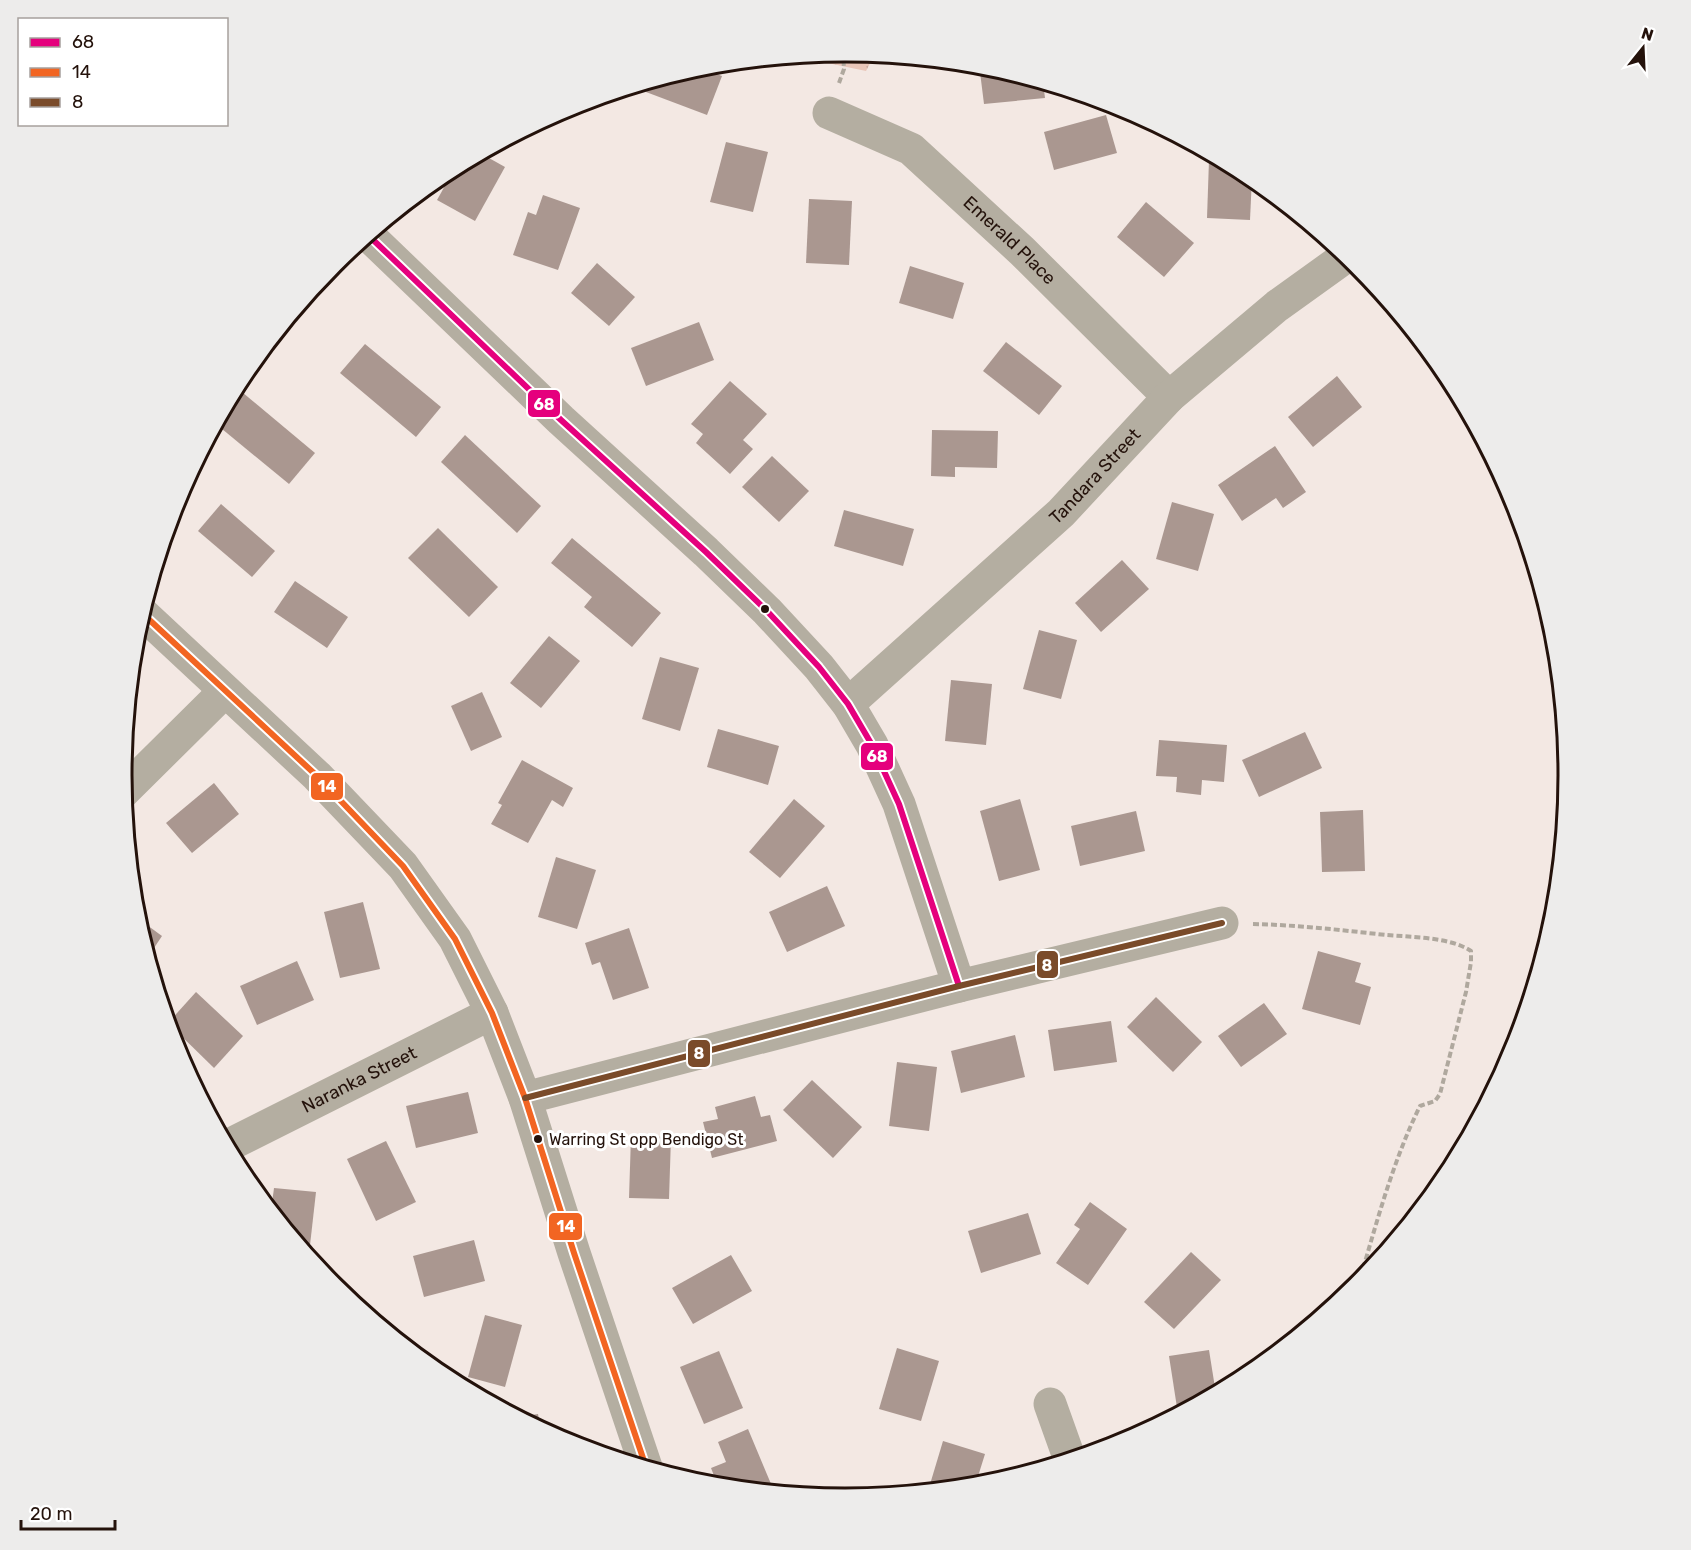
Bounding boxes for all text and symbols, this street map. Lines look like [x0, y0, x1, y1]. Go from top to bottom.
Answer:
legend [18, 18, 228, 126]
north arrow [1613, 18, 1673, 78]
text: N [1639, 23, 1656, 45]
text: 68 [72, 31, 94, 53]
text: 14 [72, 61, 91, 83]
text: 8 [72, 91, 83, 113]
street label: Emerald Place [959, 192, 1060, 289]
line badge: 68 [527, 389, 561, 418]
text: 68 [533, 395, 555, 414]
street label: Tandara Street [1045, 424, 1145, 529]
unlabelled marker [759, 603, 771, 615]
line badge: 68 [860, 742, 894, 771]
text: 68 [866, 747, 888, 766]
line badge: 14 [310, 772, 344, 801]
text: 14 [318, 777, 337, 796]
line badge: 8 [1036, 950, 1059, 979]
text: 8 [1042, 956, 1053, 975]
line badge: 8 [687, 1039, 711, 1068]
street label: Naranka Street [298, 1042, 420, 1118]
text: 8 [694, 1044, 705, 1063]
place label: Warring St opp Bendigo St [549, 1130, 743, 1149]
marker: Warring St opp Bendigo St [532, 1133, 544, 1145]
line badge: 14 [548, 1212, 583, 1241]
text: 14 [557, 1217, 576, 1236]
scale bar [21, 1493, 116, 1531]
text: 20 m [30, 1503, 72, 1525]

